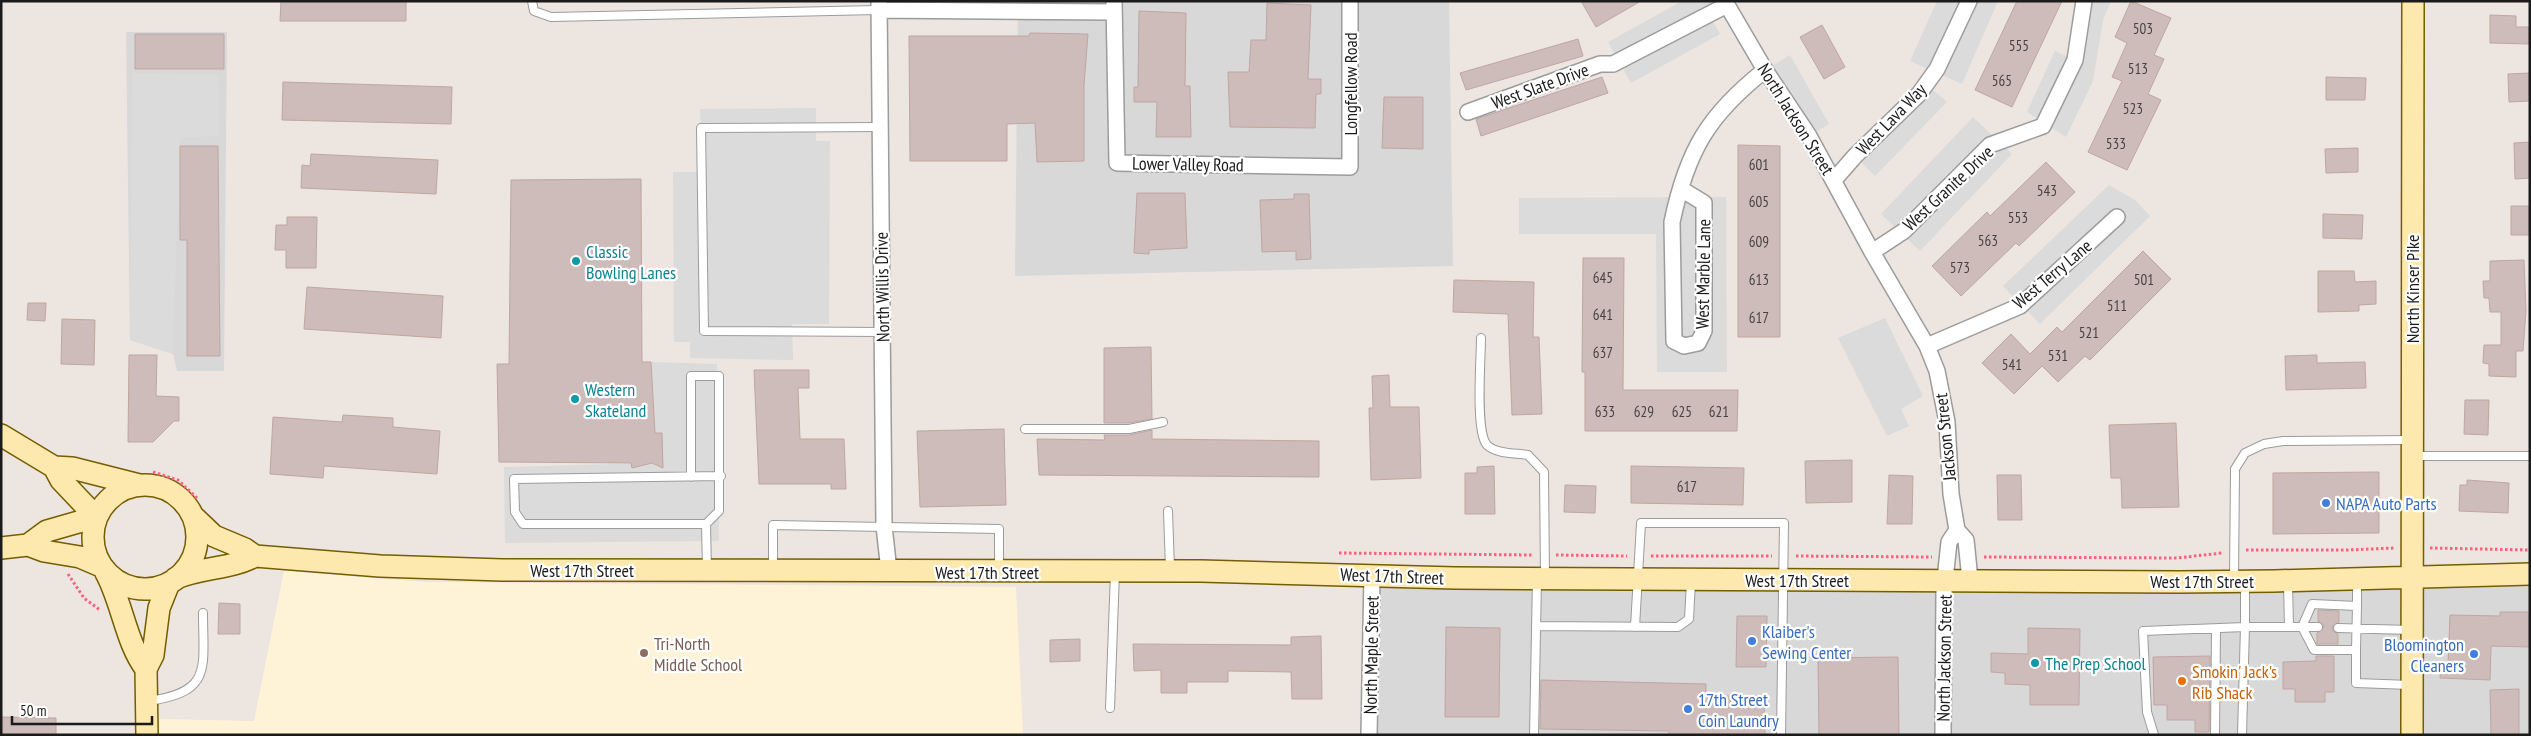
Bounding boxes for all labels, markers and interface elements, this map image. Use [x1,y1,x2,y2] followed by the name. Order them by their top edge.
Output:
[2133,19,2153,38] house number: 503
[1339,33,1362,135] street label: Longfellow Road
[2009,36,2029,55] house number: 555
[1488,58,1592,114] street label: West Slate Drive
[1753,59,1840,179] street label: North Jackson Street
[2128,59,2148,78] house number: 513
[1992,71,2012,90] house number: 565
[1851,78,1931,160] street label: West Lava Way
[2123,99,2143,118] house number: 523
[2106,134,2126,153] house number: 533
[1898,140,1998,236] street label: West Granite Drive
[1132,152,1244,176] street label: Lower Valley Road
[1749,155,1769,174] house number: 601
[2037,181,2057,200] house number: 543
[1749,192,1769,211] house number: 605
[2008,208,2028,227] house number: 553
[1691,219,1715,329] street label: West Marble Lane
[1978,231,1998,250] house number: 563
[870,232,894,342] street label: North Willis Drive
[1749,232,1769,251] house number: 609
[2008,234,2096,314] street label: West Terry Lane
[2401,235,2424,343] street label: North Kinser Pike
[586,240,676,284] place label: Classic Bowling Lanes
[570,255,582,267] marker: Classic Bowling Lanes
[1950,258,1970,277] house number: 573
[1593,268,1613,287] house number: 645
[1749,270,1769,289] house number: 613
[2134,270,2154,289] house number: 501
[2107,296,2127,315] house number: 511
[1593,305,1613,324] house number: 641
[1749,308,1769,327] house number: 617
[2079,323,2099,342] house number: 521
[1593,343,1613,362] house number: 637
[2048,346,2068,365] house number: 531
[2002,355,2022,374] house number: 541
[585,378,646,422] place label: Western Skateland
[1929,392,1961,483] street label: Jackson Street
[569,393,581,405] marker: Western Skateland
[1595,402,1615,421] house number: 633
[1634,402,1654,421] house number: 629
[1672,402,1692,421] house number: 625
[1709,402,1729,421] house number: 621
[1677,477,1697,496] house number: 617
[2336,492,2437,515] place label: NAPA Auto Parts
[2320,497,2332,509] marker: NAPA Auto Parts
[530,559,634,582] street label: West 17th Street
[935,561,1039,584] street label: West 17th Street
[1340,563,1444,589] street label: West 17th Street
[1745,569,1849,592] street label: West 17th Street
[2150,570,2254,593] street label: West 17th Street
[1931,594,1957,722] street label: North Jackson Street
[1358,595,1384,715] street label: North Maple Street
[1762,620,1851,664] place label: Klaiber's Sewing Center
[654,632,743,676] place label: Tri-North Middle School
[2384,633,2464,677] place label: Bloomington Cleaners
[1746,635,1758,647] marker: Klaiber's Sewing Center
[638,647,650,659] marker: Tri-North Middle School
[2468,648,2480,660] marker: Bloomington Cleaners
[2045,652,2146,675] place label: The Prep School
[2029,657,2041,669] marker: The Prep School
[2192,660,2277,704] place label: Smokin' Jack's Rib Shack
[2176,675,2188,687] marker: Smokin' Jack's Rib Shack
[1698,688,1779,732] place label: 17th Street Coin Laundry
[12,694,152,726] scale bar
[20,701,46,720] text: 50 m
[1682,703,1694,715] marker: 17th Street Coin Laundry

